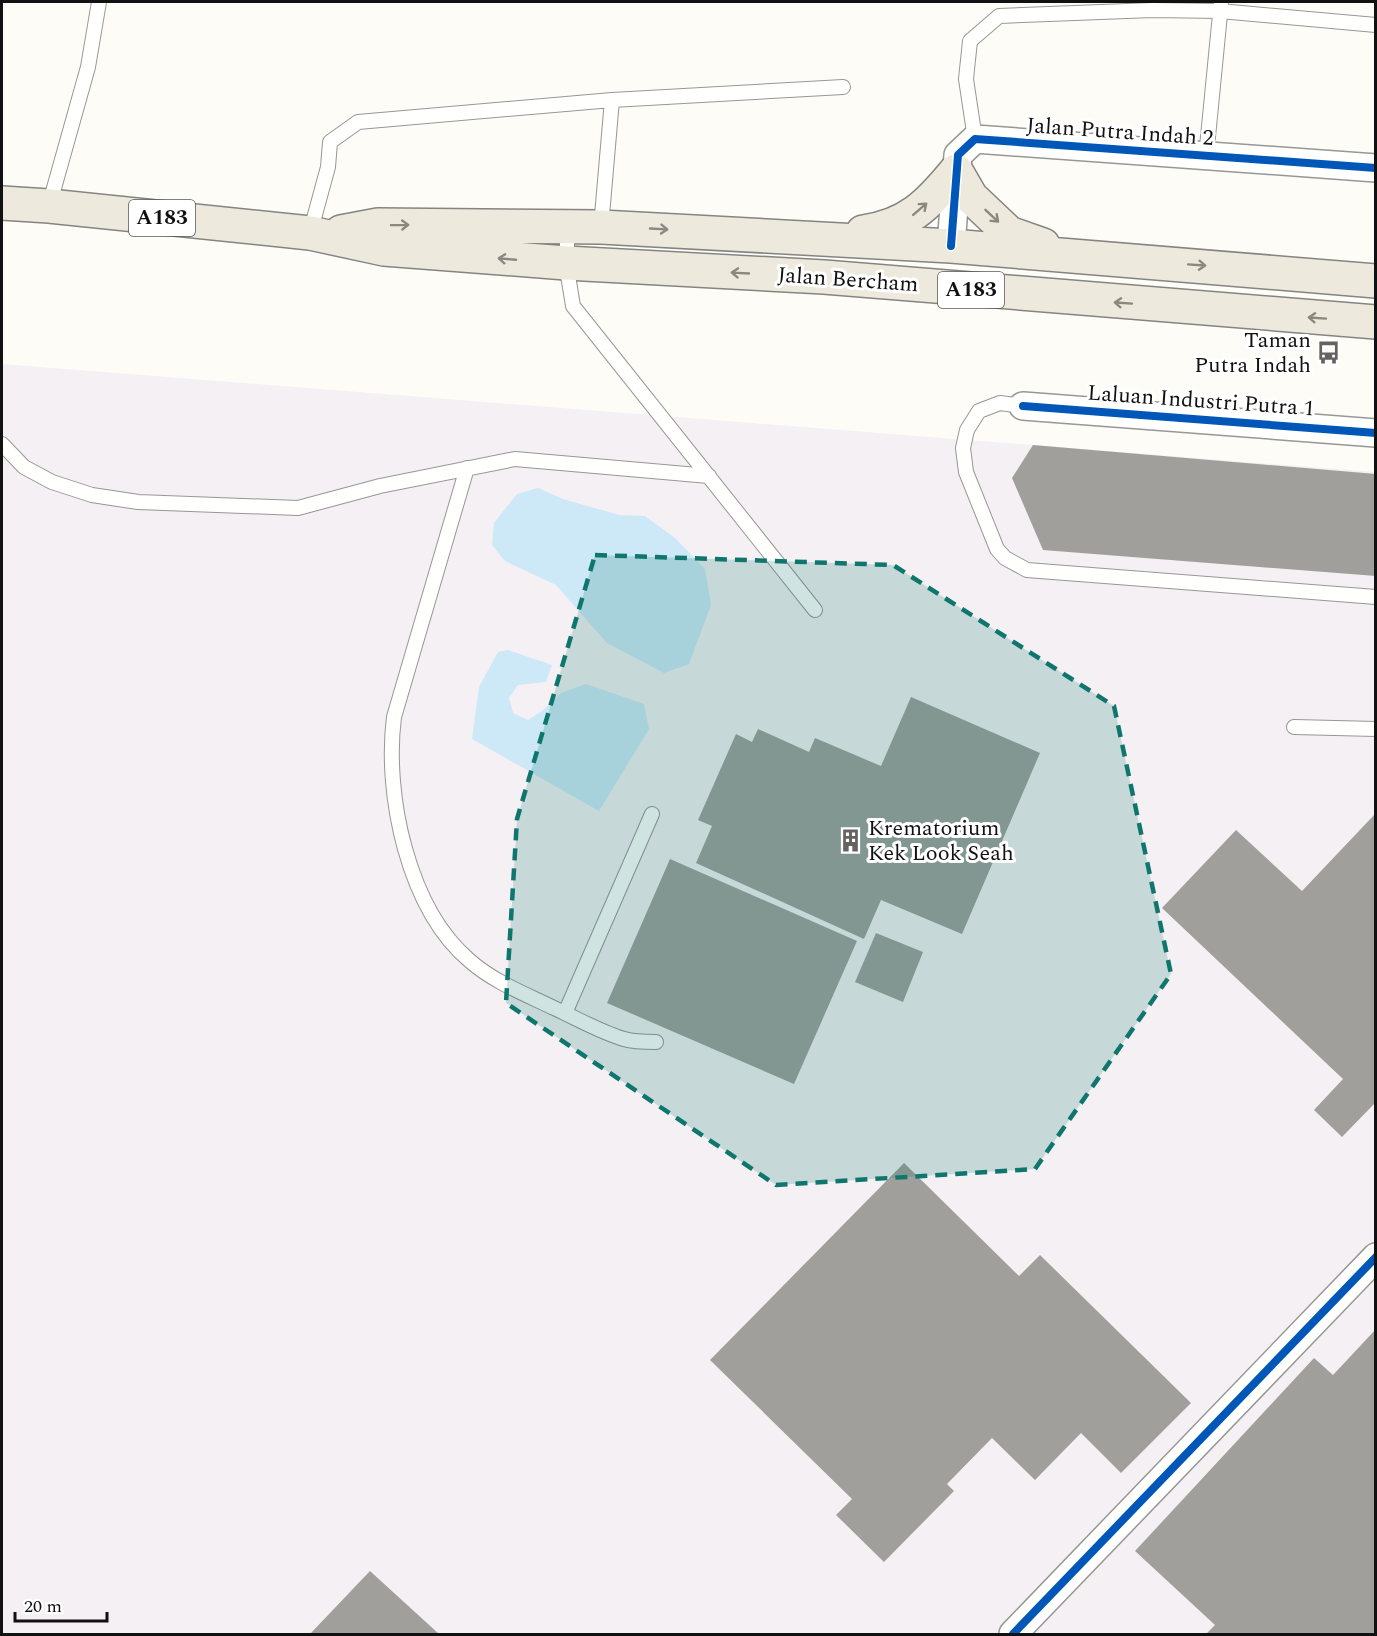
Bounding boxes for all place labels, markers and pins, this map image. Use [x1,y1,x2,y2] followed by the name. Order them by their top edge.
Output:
[1194,324,1311,382] place label: Taman Putra Indah
[1316,340,1342,366] bus stop icon: Taman Putra Indah
[868,812,1014,870] place label: Krematorium Kek Look Seah
[837,828,863,854] building icon: Krematorium Kek Look Seah

